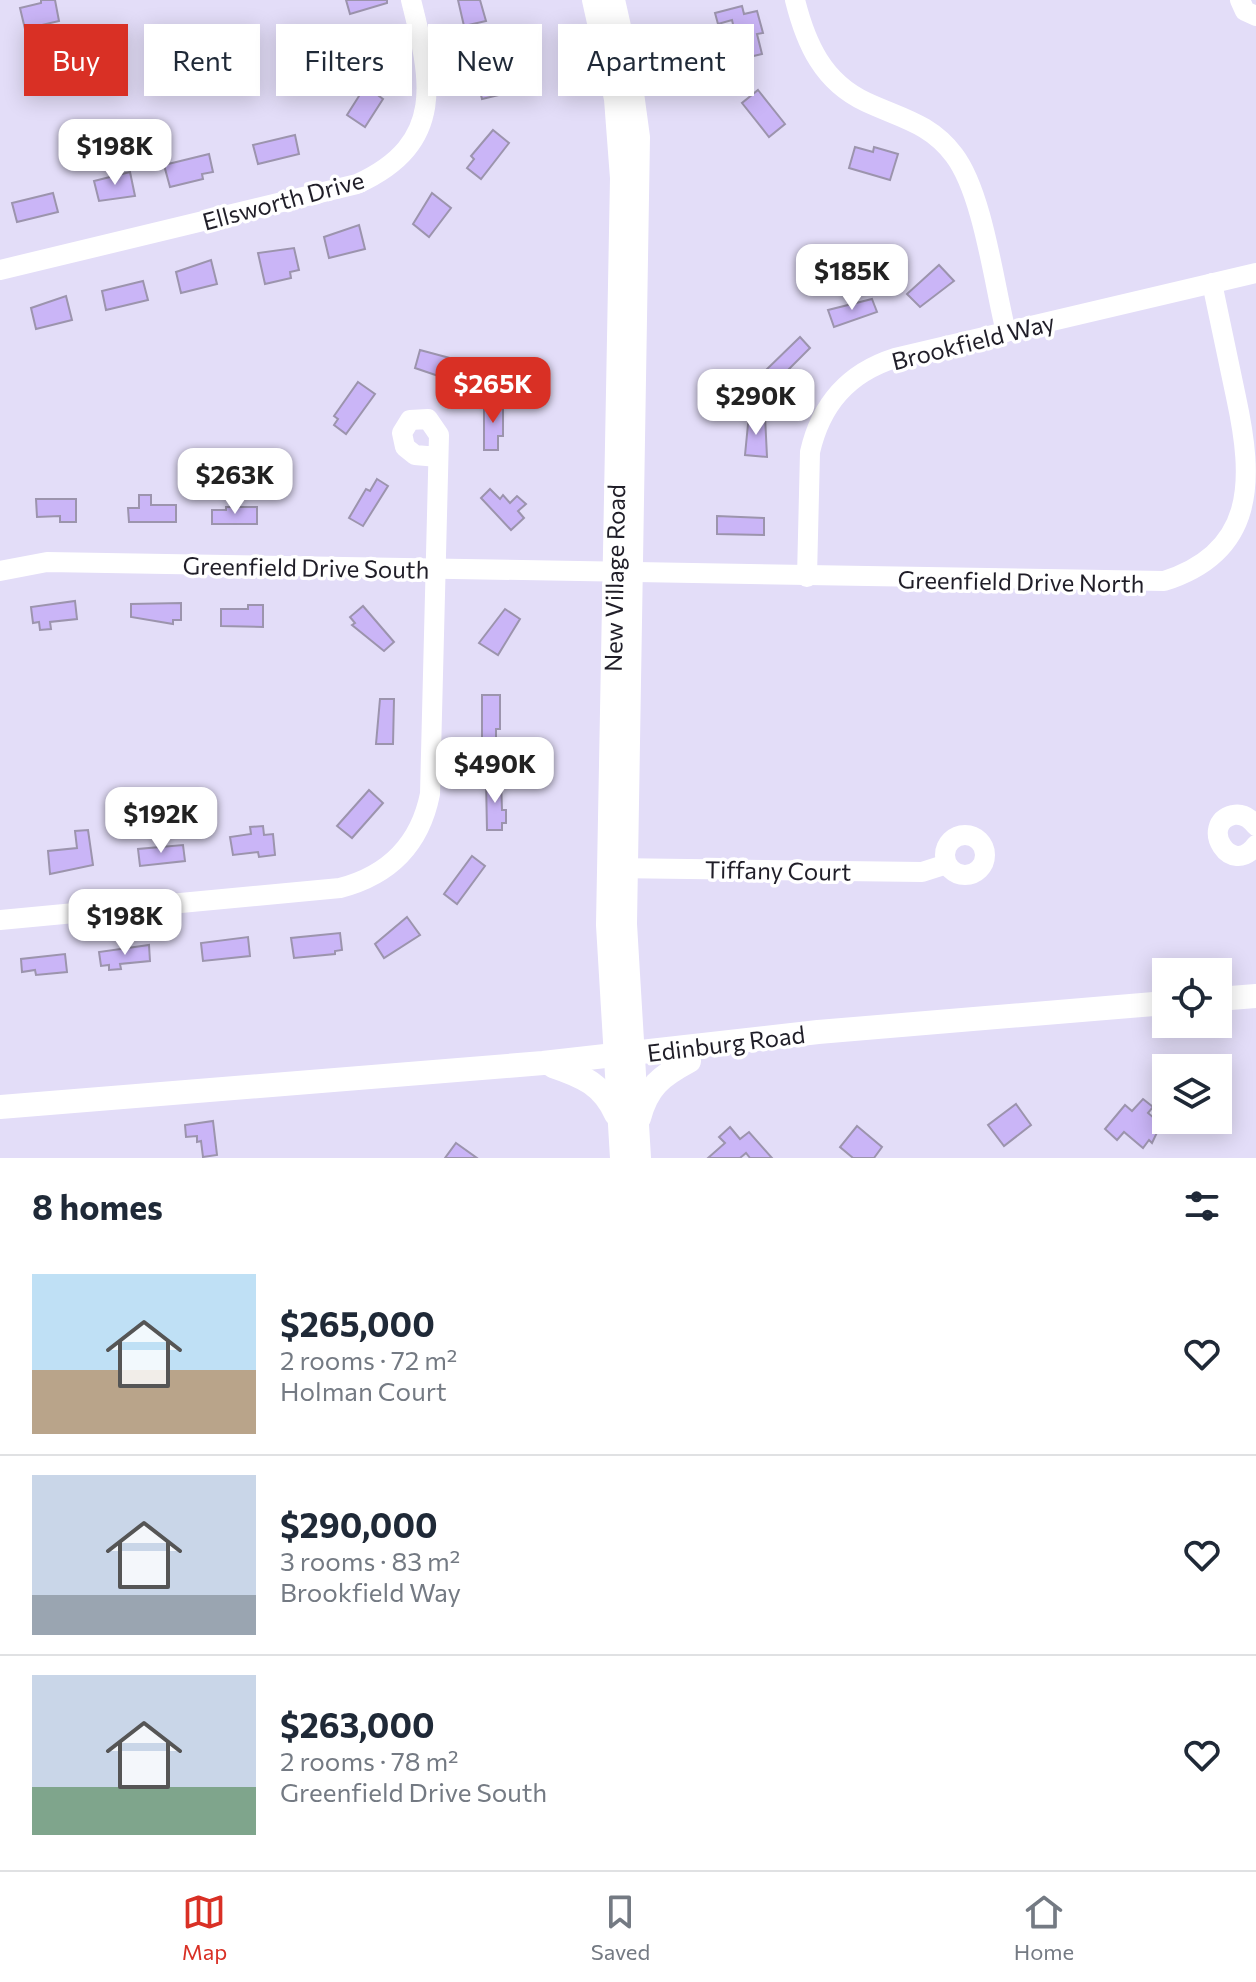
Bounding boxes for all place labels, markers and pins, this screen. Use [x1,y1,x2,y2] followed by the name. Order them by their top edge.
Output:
[59,119,171,187] pin: $198K
[796,244,908,312] pin: $185K
[437,357,549,425] pin: $265K
[700,369,812,437] pin: $290K
[179,448,291,516] pin: $263K
[439,737,551,805] pin: $490K
[105,787,217,855] pin: $192K
[69,889,181,957] pin: $198K

